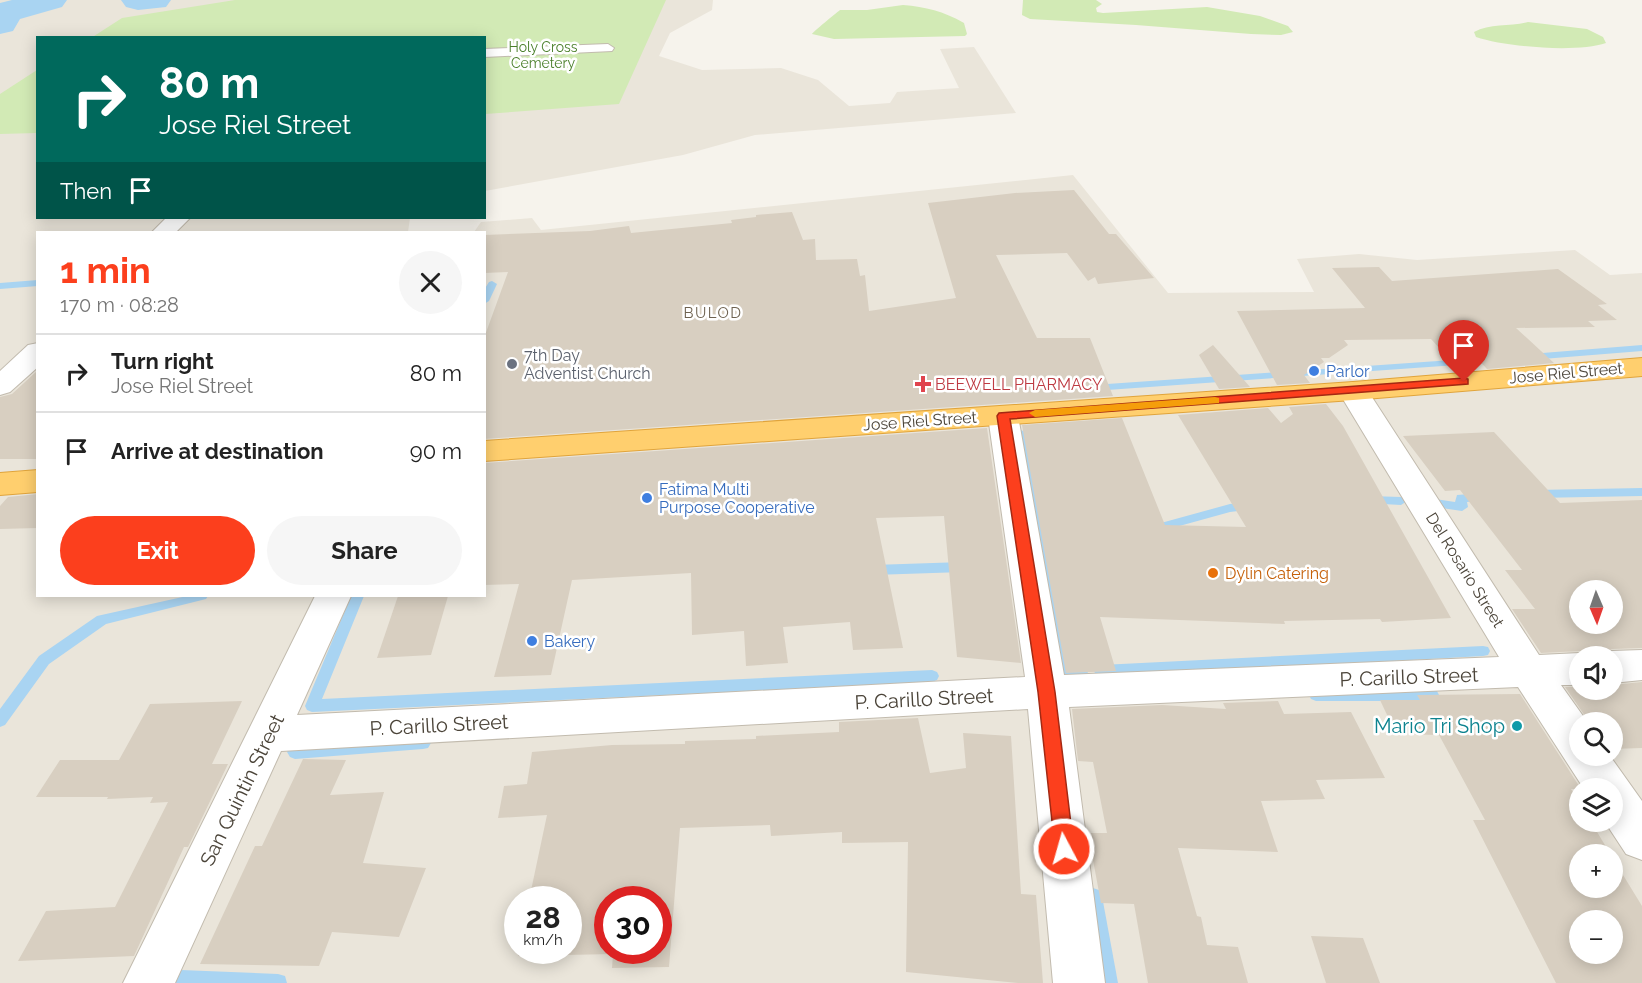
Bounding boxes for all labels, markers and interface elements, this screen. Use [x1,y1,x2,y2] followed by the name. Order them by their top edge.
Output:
[508,39,578,71] park label: Holy Cross Cemetery
[159,59,259,108] text: 80 m
[60,60,138,138] icon: right
[159,109,351,140] text: Jose Riel Street
[124,174,157,207] icon: arrive
[60,178,112,204] text: Then
[60,249,151,291] text: 1 min
[399,251,462,314] button: close
[60,293,179,317] text: 170 m · 08:28
[683,304,743,322] district label: BULOD
[1438,320,1489,382] pin
[1447,329,1480,362] icon: arrive
[524,346,651,383] place label: 7th Day Adventist Church
[111,348,214,374] text: Turn right
[60,357,93,390] icon: right
[505,357,519,371] marker: 7th Day Adventist Church
[1508,359,1624,387] street label: Jose Riel Street
[410,360,462,386] text: 80 m
[1326,362,1370,381] place label: Parlor
[1307,364,1321,378] marker: Parlor
[111,374,253,398] text: Jose Riel Street
[935,375,1103,394] place label: BEEWELL PHARMACY
[916,377,930,391] marker: BEEWELL PHARMACY
[863,408,978,434] street label: Jose Riel Street
[60,435,93,468] icon: arrive
[111,438,324,464] text: Arrive at destination
[410,438,462,464] text: 90 m
[659,480,815,517] place label: Fatima Multi Purpose Cooperative
[640,491,654,505] marker: Fatima Multi Purpose Cooperative
[1422,509,1508,632] street label: Del Rosario Street
[60,516,255,585] button: Exit
[267,516,462,585] button: Share
[1225,564,1329,583] place label: Dylin Catering
[1206,566,1220,580] marker: Dylin Catering
[1569,580,1623,634] north arrow
[1569,580,1623,964] map controls
[544,632,595,651] place label: Bakery
[525,634,539,648] marker: Bakery
[1569,646,1623,700] button: sound
[1339,663,1479,691] street label: P. Carillo Street
[854,683,994,715] street label: P. Carillo Street
[369,709,509,741] street label: P. Carillo Street
[195,710,289,870] street label: San Quintin Street
[1569,712,1623,766] button: search
[1374,714,1505,738] place label: Mario Tri Shop
[1510,719,1524,733] marker: Mario Tri Shop
[1569,778,1623,832] button: layers
[1032,817,1096,881] position arrow
[1569,844,1623,898] button: +
[594,886,672,964] speed limit sign: 30
[525,900,561,935] text: 28
[1569,910,1623,964] button: −
[523,931,563,949] text: km/h

